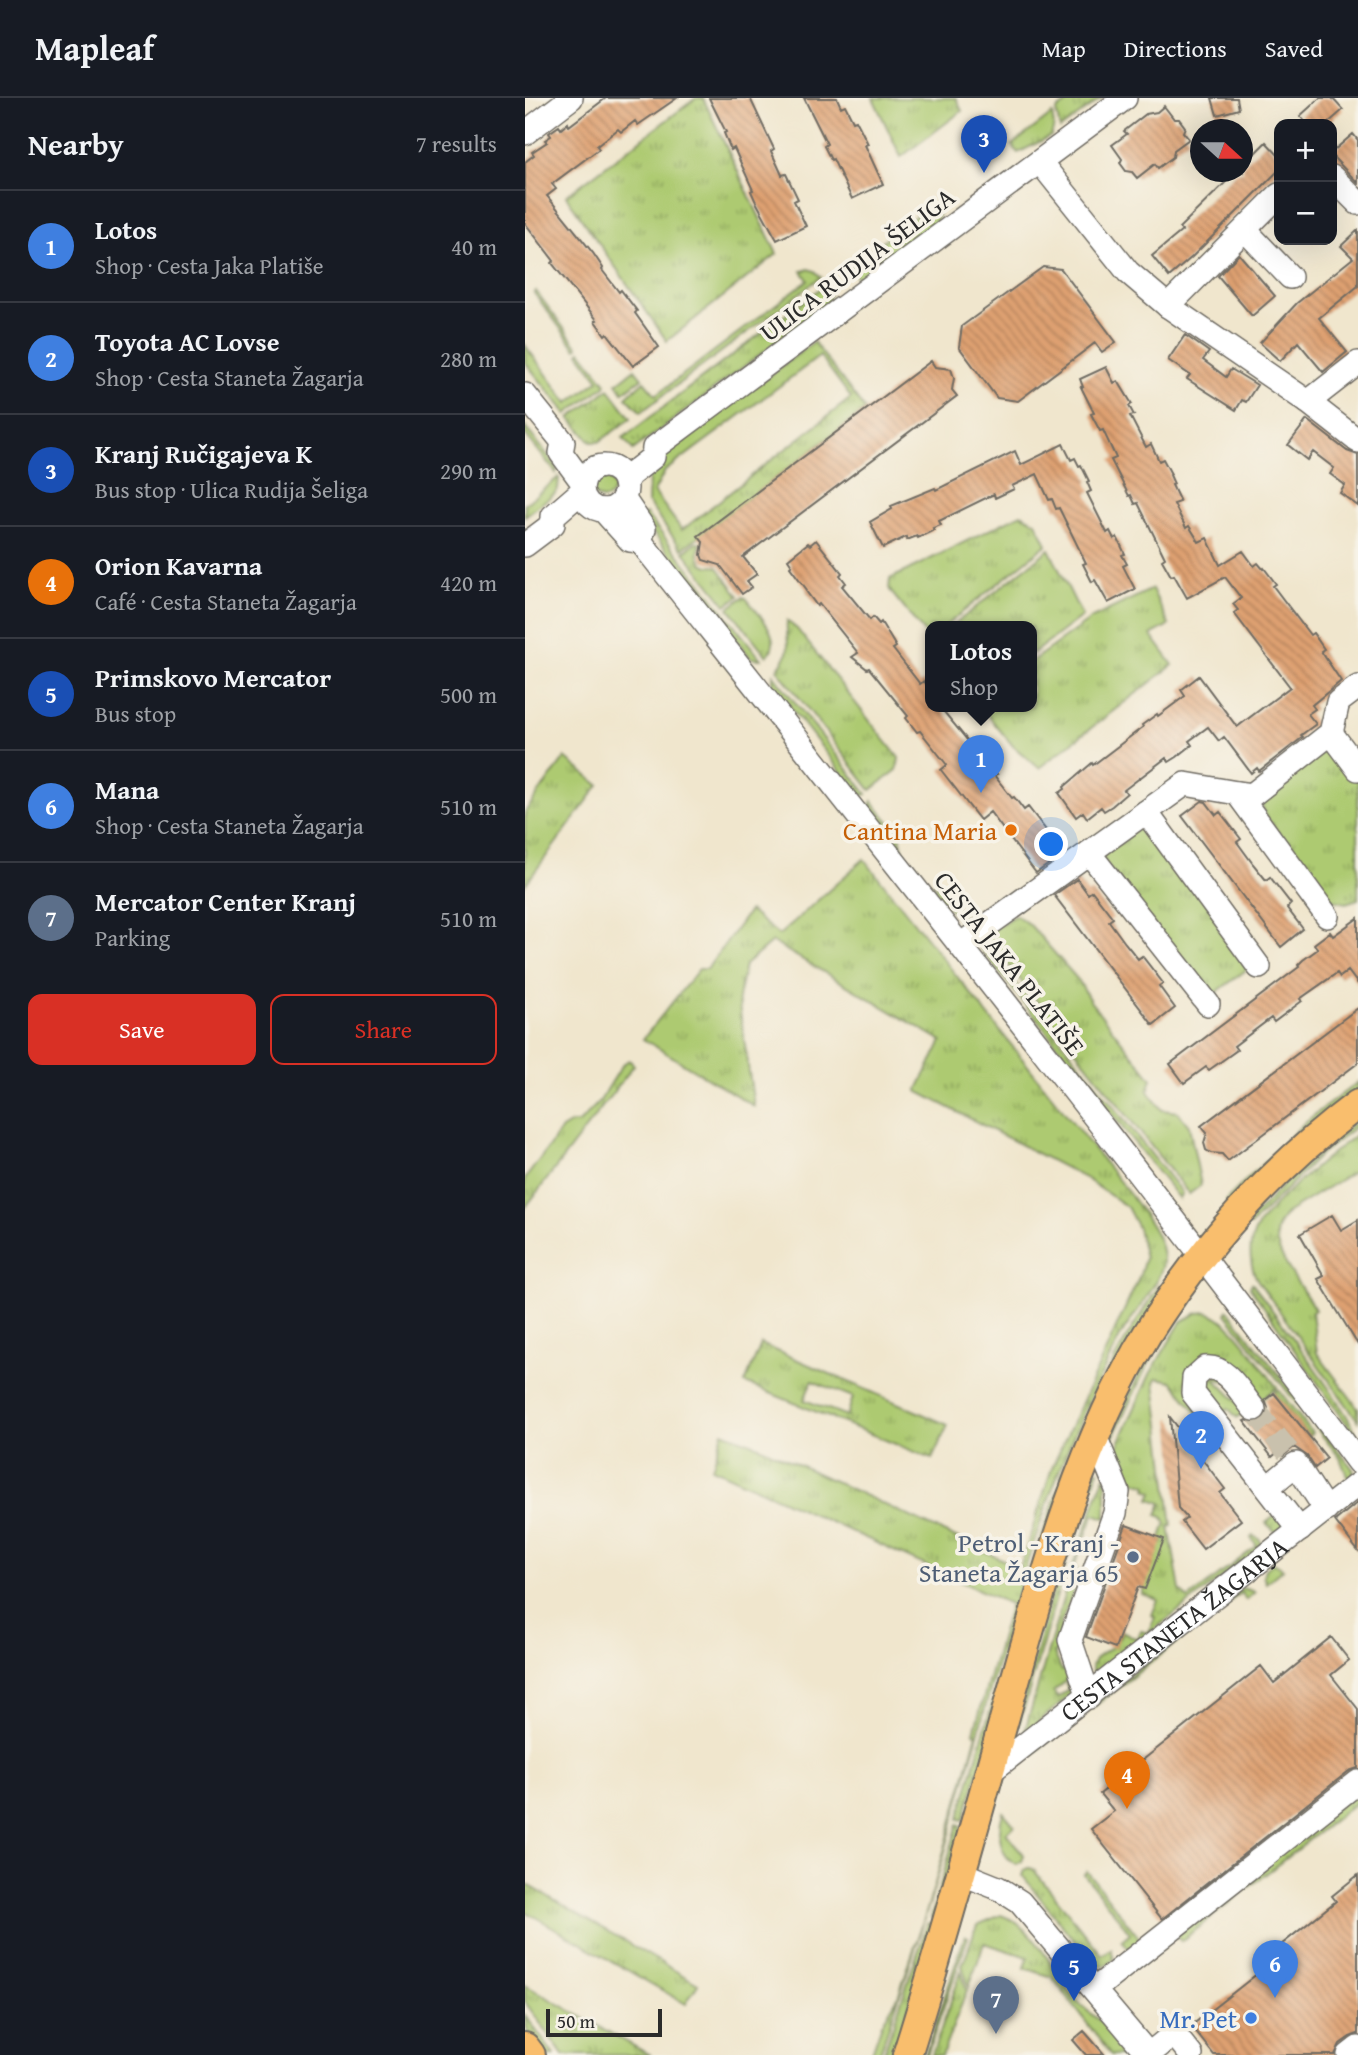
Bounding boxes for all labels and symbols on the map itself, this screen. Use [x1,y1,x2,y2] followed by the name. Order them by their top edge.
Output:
[961,115,1007,173] pin: 3
[1190,119,1253,182] north arrow
[751,177,963,351] street label: ULICA RUDIJA ŠELIGA
[958,735,1004,793] pin: 1
[843,811,998,850] place label: Cantina Maria
[1003,822,1019,838] marker: Cantina Maria
[1034,827,1068,861] your location
[925,862,1095,1064] street label: CESTA JAKA PLATIŠE
[1178,1411,1224,1469] pin: 2
[919,1523,1119,1592] place label: Petrol - Kranj - Staneta Žagarja 65
[1051,1527,1296,1730] street label: CESTA STANETA ŽAGARJA
[1125,1549,1141,1565] marker: Petrol - Kranj - Staneta Žagarja 65
[1104,1751,1150,1809] pin: 4
[1252,1940,1298,1998] pin: 6
[1051,1943,1097,2001] pin: 5
[973,1976,1019,2034] pin: 7
[1159,1999,1237,2038] place label: Mr. Pet
[546,2006,661,2038] scale bar
[1243,2010,1259,2026] marker: Mr. Pet

